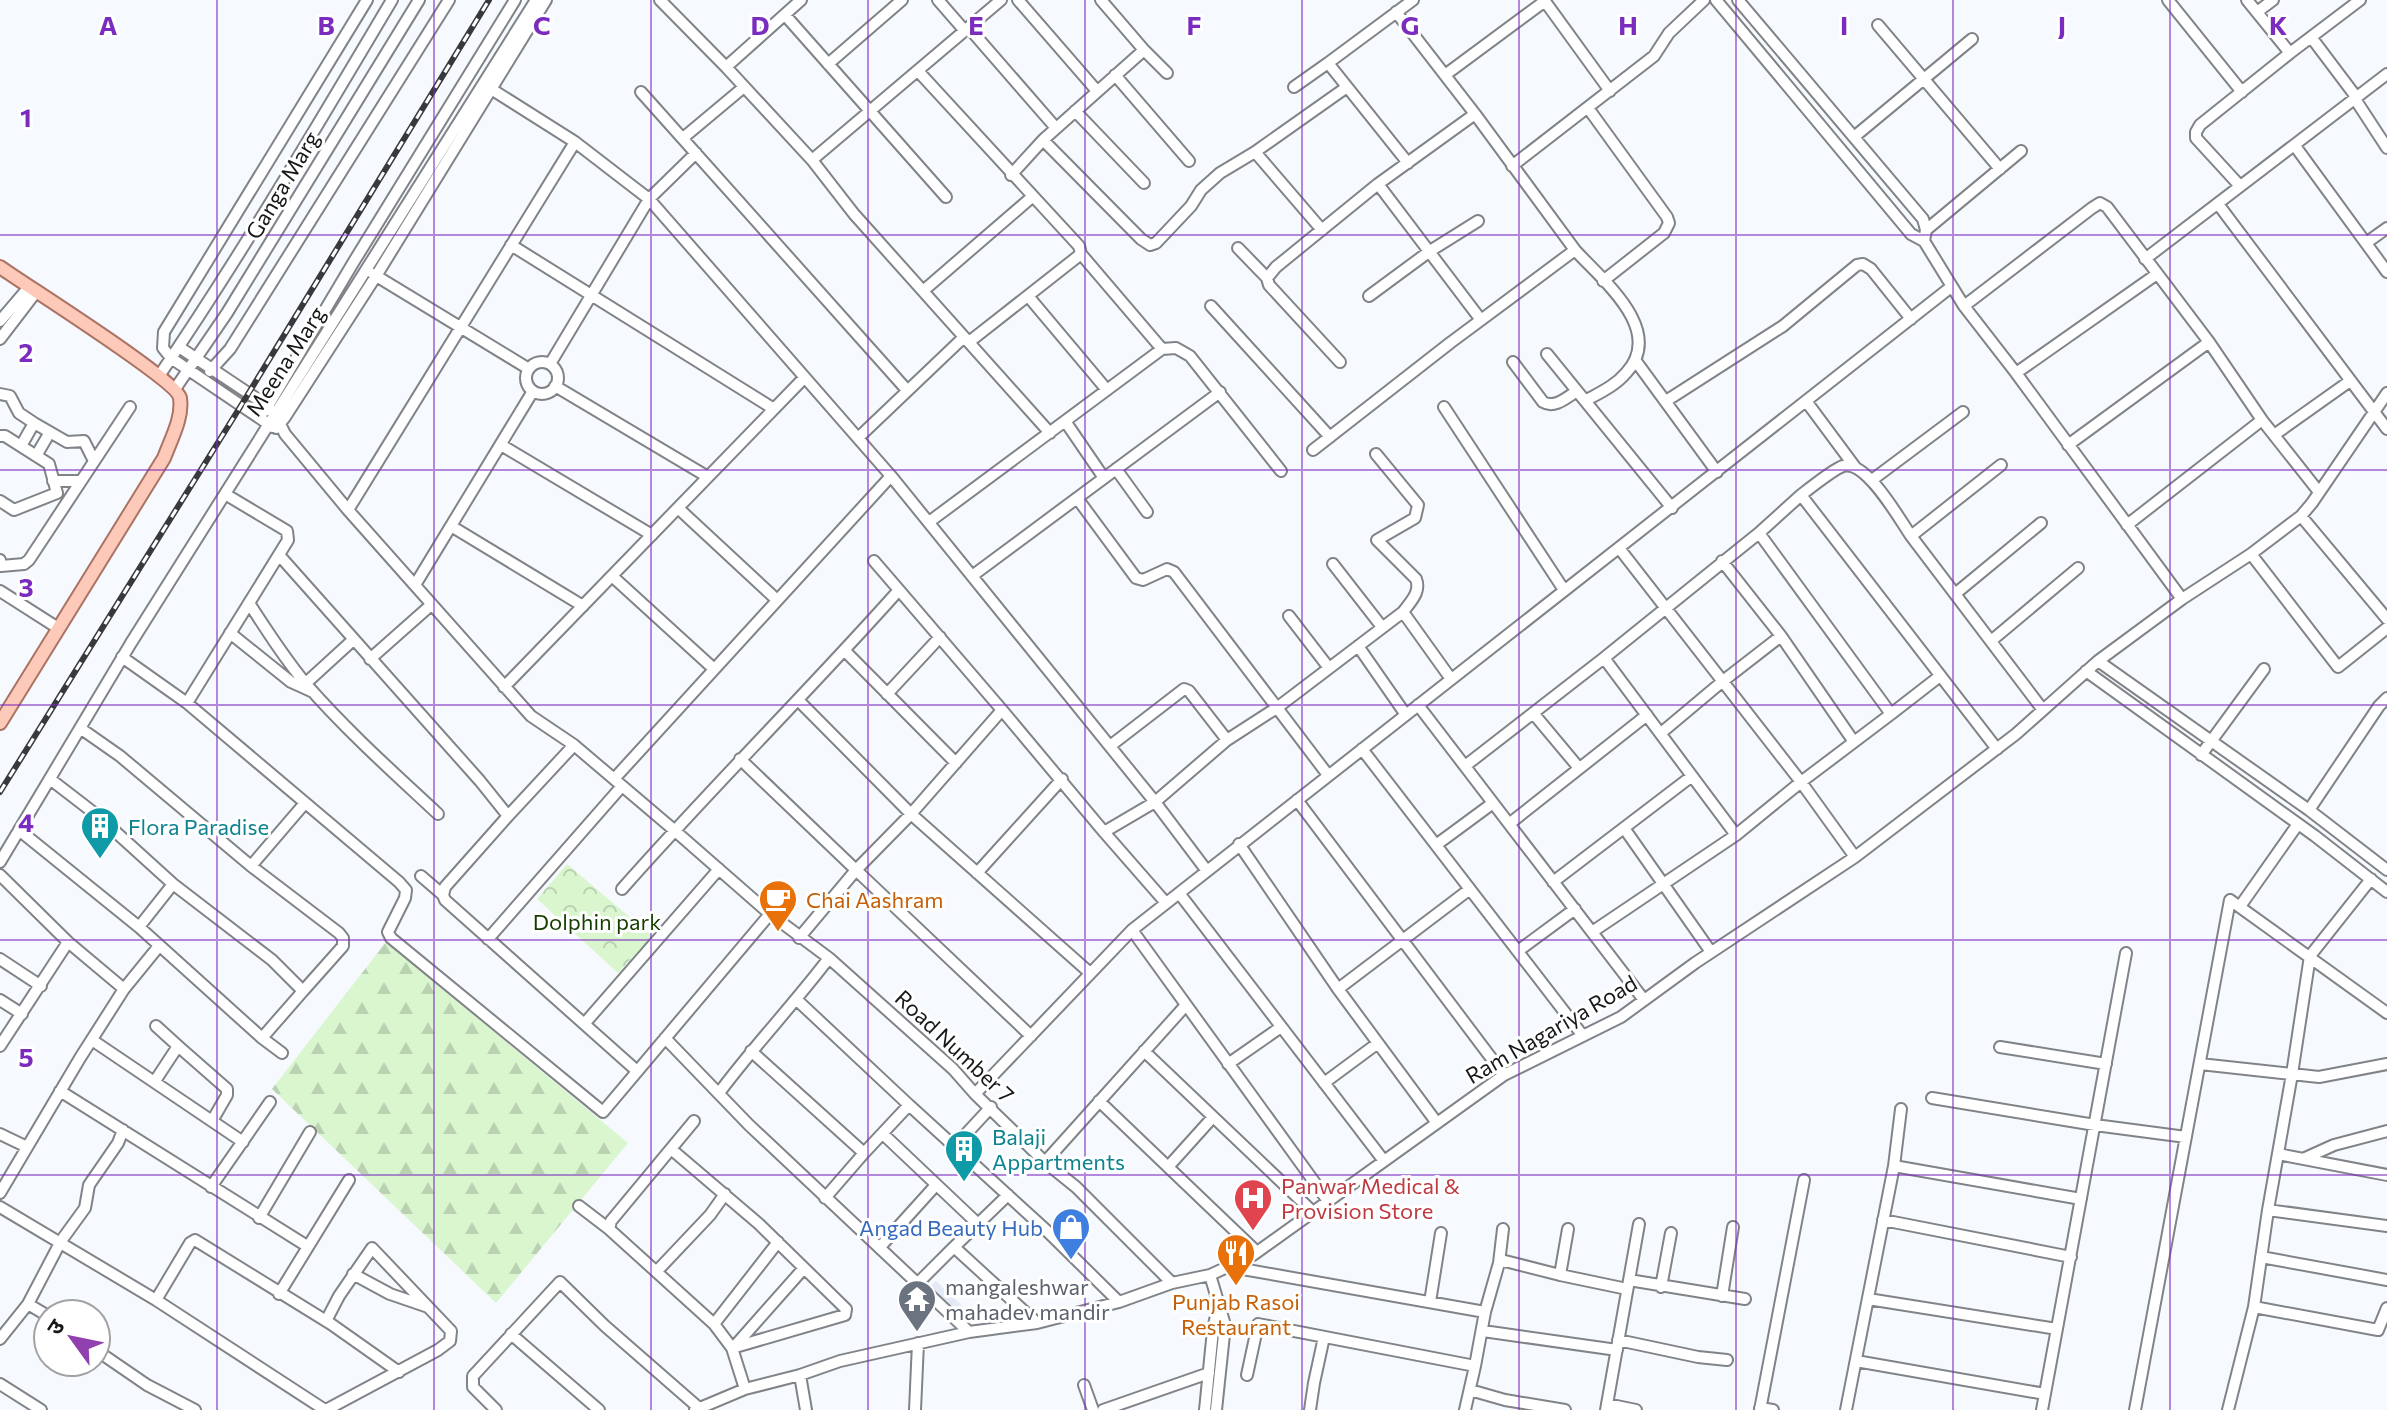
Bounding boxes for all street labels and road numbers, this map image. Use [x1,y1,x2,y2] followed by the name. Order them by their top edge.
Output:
[239,126,325,244] street label: Ganga Marg
[239,301,331,421] street label: Meena Marg
[1460,969,1642,1089] street label: Ram Nagariya Road
[890,984,1020,1108] street label: Road Number 7

